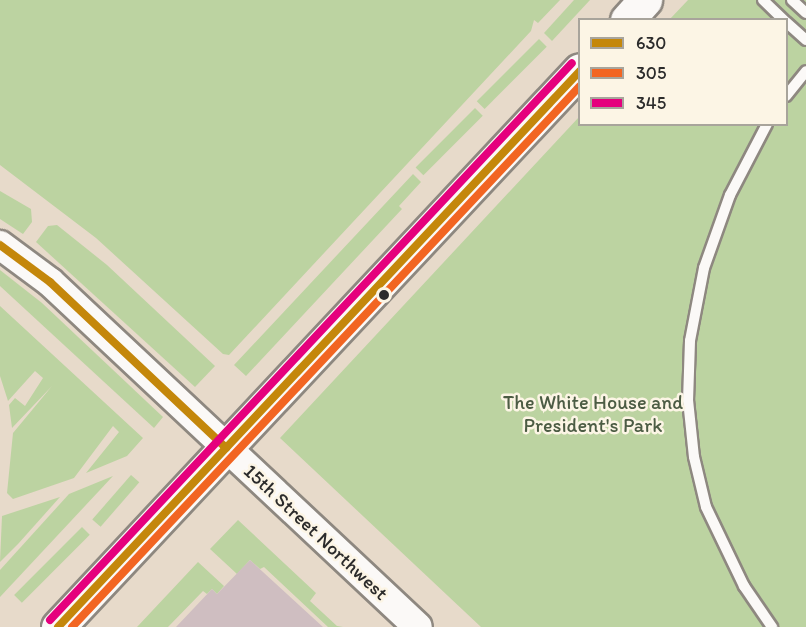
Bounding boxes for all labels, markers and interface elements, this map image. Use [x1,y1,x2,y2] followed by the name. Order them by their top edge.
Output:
[578,18,788,126] legend
[636,32,666,54] text: 630
[636,62,666,84] text: 305
[636,92,666,114] text: 345
[378,289,390,301] unlabelled marker
[503,391,683,438] park label: The White House and President's Park
[239,459,393,605] street label: 15th Street Northwest

